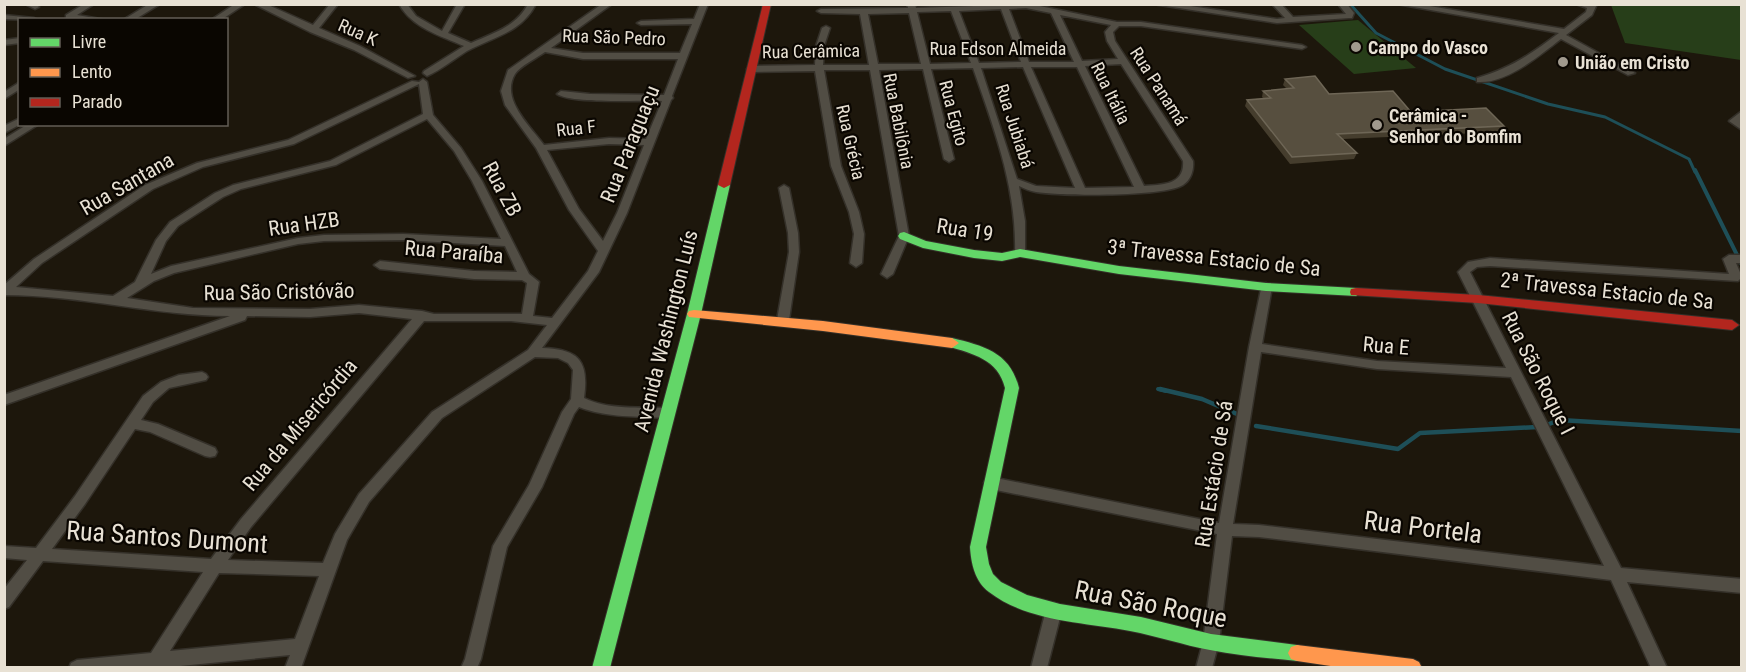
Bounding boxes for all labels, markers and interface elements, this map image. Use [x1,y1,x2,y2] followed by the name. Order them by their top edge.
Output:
[335,14,381,50] street label: Rua K
[18,18,228,126] legend
[562,25,666,49] street label: Rua São Pedro
[72,31,106,52] text: Livre
[1368,37,1488,58] place label: Campo do Vasco
[930,38,1067,59] street label: Rua Edson Almeida
[762,40,860,62] street label: Rua Cerâmica
[1349,40,1363,54] marker: Campo do Vasco
[1126,43,1192,129] street label: Rua Panamá
[1575,52,1690,73] place label: União em Cristo
[1556,55,1570,69] marker: União em Cristo
[1087,59,1135,127] street label: Rua Itália
[72,61,112,82] text: Lento
[879,71,919,171] street label: Rua Babilônia
[935,78,973,148] street label: Rua Egito
[991,81,1039,171] street label: Rua Jubiabá
[596,82,664,206] street label: Rua Paraguaçu
[72,91,122,112] text: Parado
[832,102,870,182] street label: Rua Grécia
[1389,105,1522,147] place label: Cerâmica - Senhor do Bomfim
[555,115,597,141] street label: Rua F
[1370,118,1384,132] marker: Cerâmica - Senhor do Bomfim
[76,148,178,220] street label: Rua Santana
[478,157,526,221] street label: Rua ZB
[267,207,341,241] street label: Rua HZB
[935,214,995,246] street label: Rua 19
[629,228,703,434] street label: Avenida Washington Luís
[1106,235,1322,281] street label: 3ª Travessa Estacio de Sa
[404,236,504,268] street label: Rua Paraíba
[1499,268,1715,314] street label: 2ª Travessa Estacio de Sa
[203,279,355,305] street label: Rua São Cristóvão
[1497,308,1579,438] street label: Rua São Roque I
[1362,332,1410,360] street label: Rua E
[238,354,362,496] street label: Rua da Misericórdia
[1191,399,1237,549] street label: Rua Estácio de Sá
[1362,505,1484,549] street label: Rua Portela
[65,515,269,559] street label: Rua Santos Dumont
[1072,575,1230,633] street label: Rua São Roque

